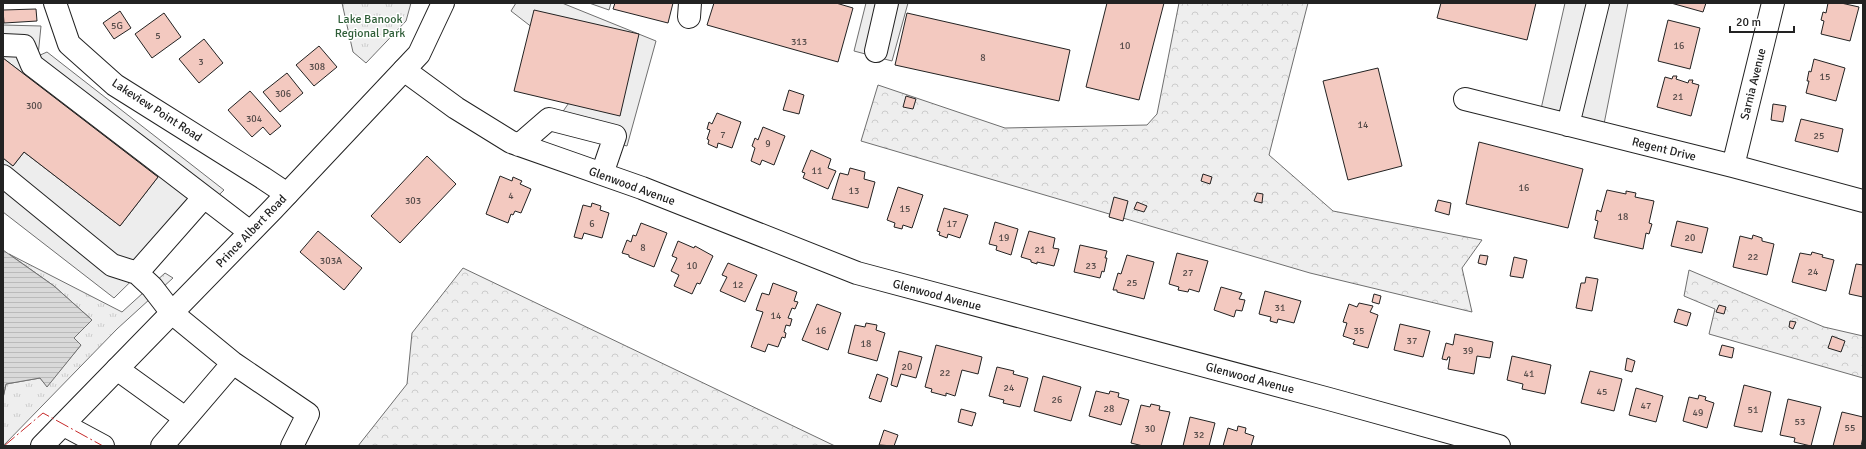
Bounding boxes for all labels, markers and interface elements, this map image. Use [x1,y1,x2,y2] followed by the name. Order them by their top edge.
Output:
[1730,8,1794,34] scale bar
[335,12,405,41] park label: Lake Banook Regional Park
[1736,15,1761,30] text: 20 m
[111,20,123,32] house number: 5G
[155,30,161,42] house number: 5
[791,36,807,48] house number: 313
[1120,40,1130,52] house number: 10
[1674,40,1684,52] house number: 16
[1737,47,1770,121] street label: Sarnia Avenue
[980,52,986,64] house number: 8
[198,56,204,68] house number: 3
[309,61,325,73] house number: 308
[1820,71,1830,83] house number: 15
[109,76,205,145] street label: Lakeview Point Road
[275,88,291,100] house number: 306
[1673,91,1683,103] house number: 21
[26,100,42,112] house number: 300
[246,113,263,125] house number: 304
[1358,119,1369,131] house number: 14
[720,129,726,141] house number: 7
[1814,130,1824,142] house number: 25
[1630,134,1698,165] street label: Regent Drive
[765,138,771,150] house number: 9
[587,164,677,209] street label: Glenwood Avenue
[812,165,822,177] house number: 11
[1519,182,1529,194] house number: 16
[849,185,859,197] house number: 13
[508,190,514,202] house number: 4
[213,192,290,271] street label: Prince Albert Road
[405,195,421,207] house number: 303
[900,203,910,215] house number: 15
[1618,211,1628,223] house number: 18
[589,218,595,230] house number: 6
[947,218,957,230] house number: 17
[999,232,1009,244] house number: 19
[1685,232,1695,244] house number: 20
[640,242,646,254] house number: 8
[1035,244,1045,256] house number: 21
[1748,251,1758,263] house number: 22
[320,255,342,267] house number: 303A
[687,260,697,272] house number: 10
[1086,260,1096,272] house number: 23
[1808,266,1819,278] house number: 24
[1183,267,1193,279] house number: 27
[891,276,983,315] street label: Glenwood Avenue
[1127,277,1137,289] house number: 25
[733,279,743,291] house number: 12
[1275,302,1285,314] house number: 31
[771,310,782,322] house number: 14
[816,325,826,337] house number: 16
[1354,325,1364,337] house number: 35
[1407,335,1417,347] house number: 37
[861,338,871,350] house number: 18
[1463,345,1473,357] house number: 39
[1204,359,1296,398] street label: Glenwood Avenue
[902,361,912,373] house number: 20
[940,367,950,379] house number: 22
[1524,368,1534,380] house number: 41
[1004,382,1015,394] house number: 24
[1597,386,1607,398] house number: 45
[1052,394,1062,406] house number: 26
[1641,400,1651,412] house number: 47
[1104,403,1114,415] house number: 28
[1748,404,1758,416] house number: 51
[1693,407,1703,419] house number: 49
[1795,416,1805,428] house number: 53
[1845,422,1855,434] house number: 55
[1145,423,1155,435] house number: 30
[1194,429,1204,441] house number: 32

